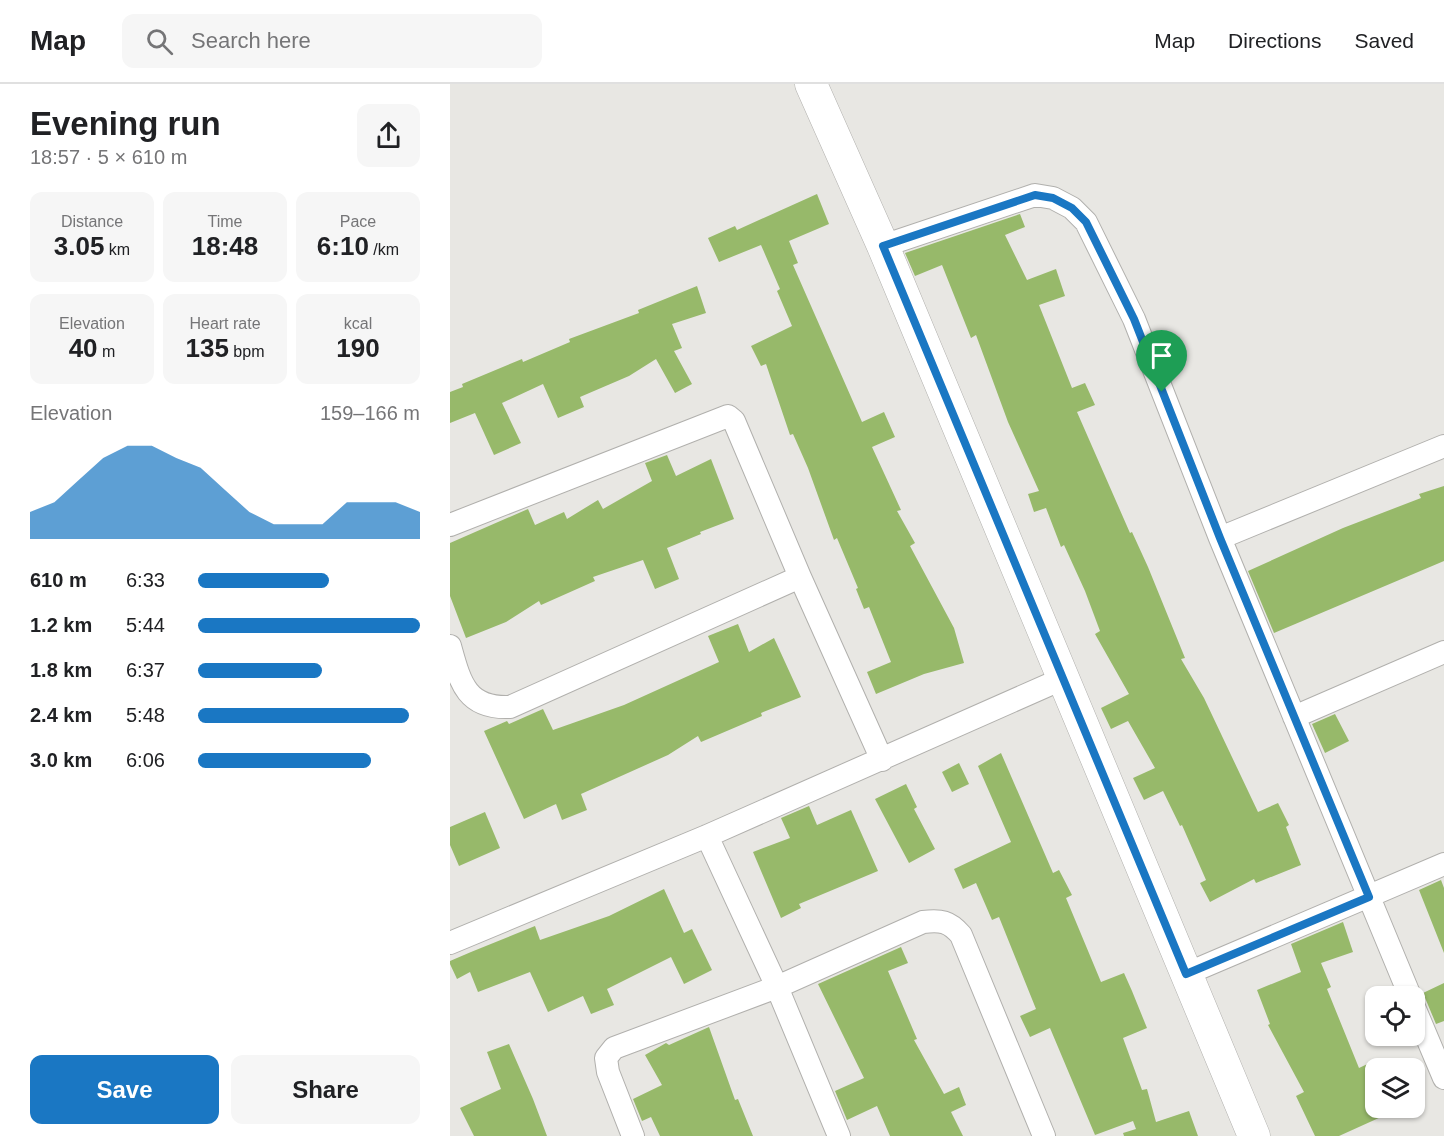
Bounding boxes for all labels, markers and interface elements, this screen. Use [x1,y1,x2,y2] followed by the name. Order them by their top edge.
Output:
[122,14,542,68] search box
[30,25,86,56] text: Map
[143,25,176,58] icon: search
[191,28,311,53] text: Search here
[1154,29,1195,52] text: Map
[1228,29,1321,52] text: Directions
[1354,29,1414,52] text: Saved
[357,104,420,167] button: share
[30,105,221,142] text: Evening run
[30,146,187,168] text: 18:57 · 5 × 610 m
[61,213,123,230] text: Distance
[208,213,242,230] text: Time
[340,213,376,230] text: Pace
[54,231,104,261] text: 3.05
[192,231,258,261] text: 18:48
[317,231,369,261] text: 6:10
[104,241,130,258] text: km
[369,241,399,258] text: /km
[59,315,125,332] text: Elevation
[189,315,261,332] text: Heart rate
[344,315,372,332] text: kcal
[1136,330,1187,392] pin
[69,333,98,363] text: 40
[186,333,229,363] text: 135
[336,333,380,363] text: 190
[1145,339,1178,372] icon: arrive
[98,343,115,360] text: m
[229,343,264,360] text: bpm
[30,402,112,424] text: Elevation
[320,402,420,424] text: 159–166 m
[30,569,87,591] text: 610 m
[126,569,165,591] text: 6:33
[30,614,92,636] text: 1.2 km
[126,614,165,636] text: 5:44
[30,659,92,681] text: 1.8 km
[126,659,165,681] text: 6:37
[30,704,92,726] text: 2.4 km
[126,704,165,726] text: 5:48
[30,749,92,771] text: 3.0 km
[126,749,165,771] text: 6:06
[1365,986,1425,1118] map controls
[1365,986,1425,1046] button: locate
[30,1055,219,1124] button: Save
[231,1055,420,1124] button: Share
[1365,1058,1425,1118] button: layers

